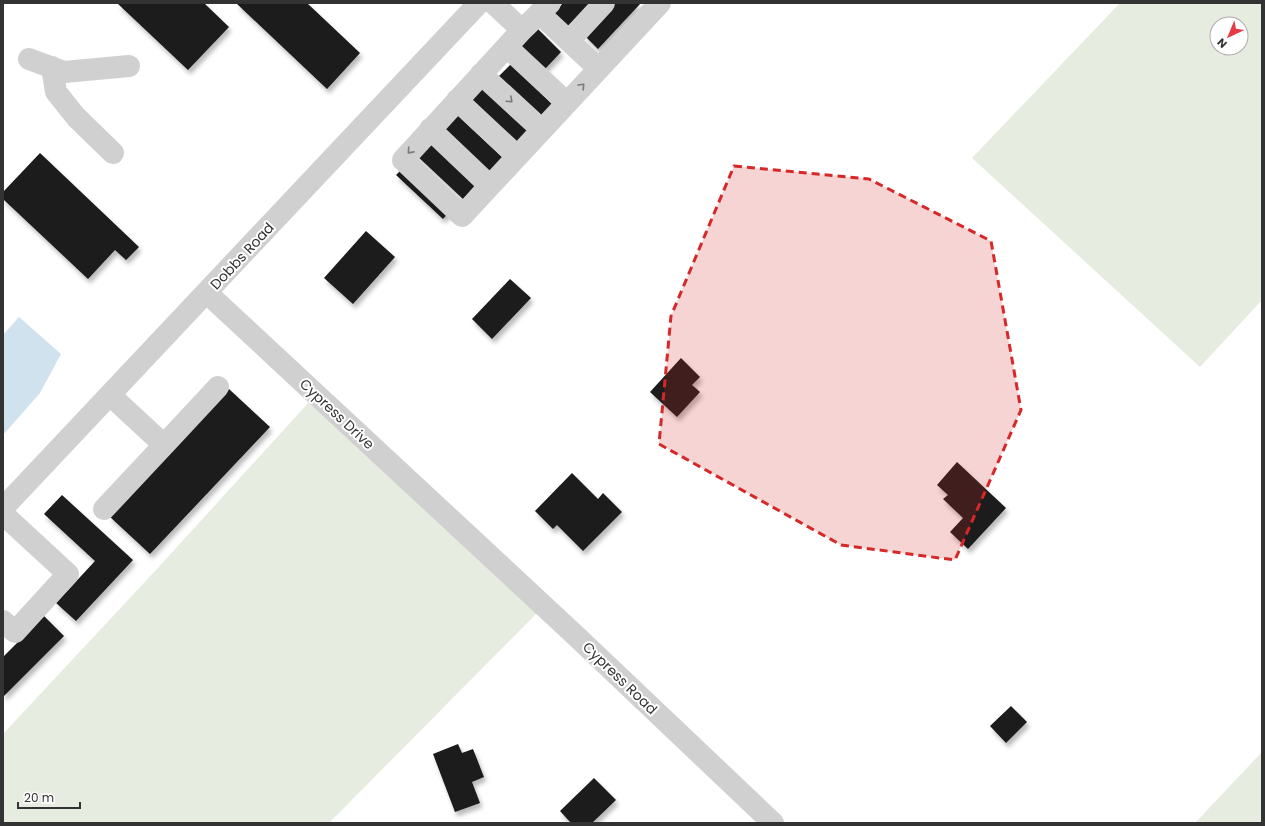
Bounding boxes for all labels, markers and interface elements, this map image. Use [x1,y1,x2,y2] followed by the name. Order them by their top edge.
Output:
[1209,16,1249,56] north arrow
[1214,35,1231,52] text: N
[578,83,585,91] one-way arrow
[505,96,513,103] one-way arrow
[408,147,415,154] one-way arrow
[206,218,278,294] street label: Dobbs Road
[295,374,379,454] street label: Cypress Drive
[578,637,662,719] street label: Cypress Road
[18,784,80,810] scale bar
[24,789,54,806] text: 20 m

